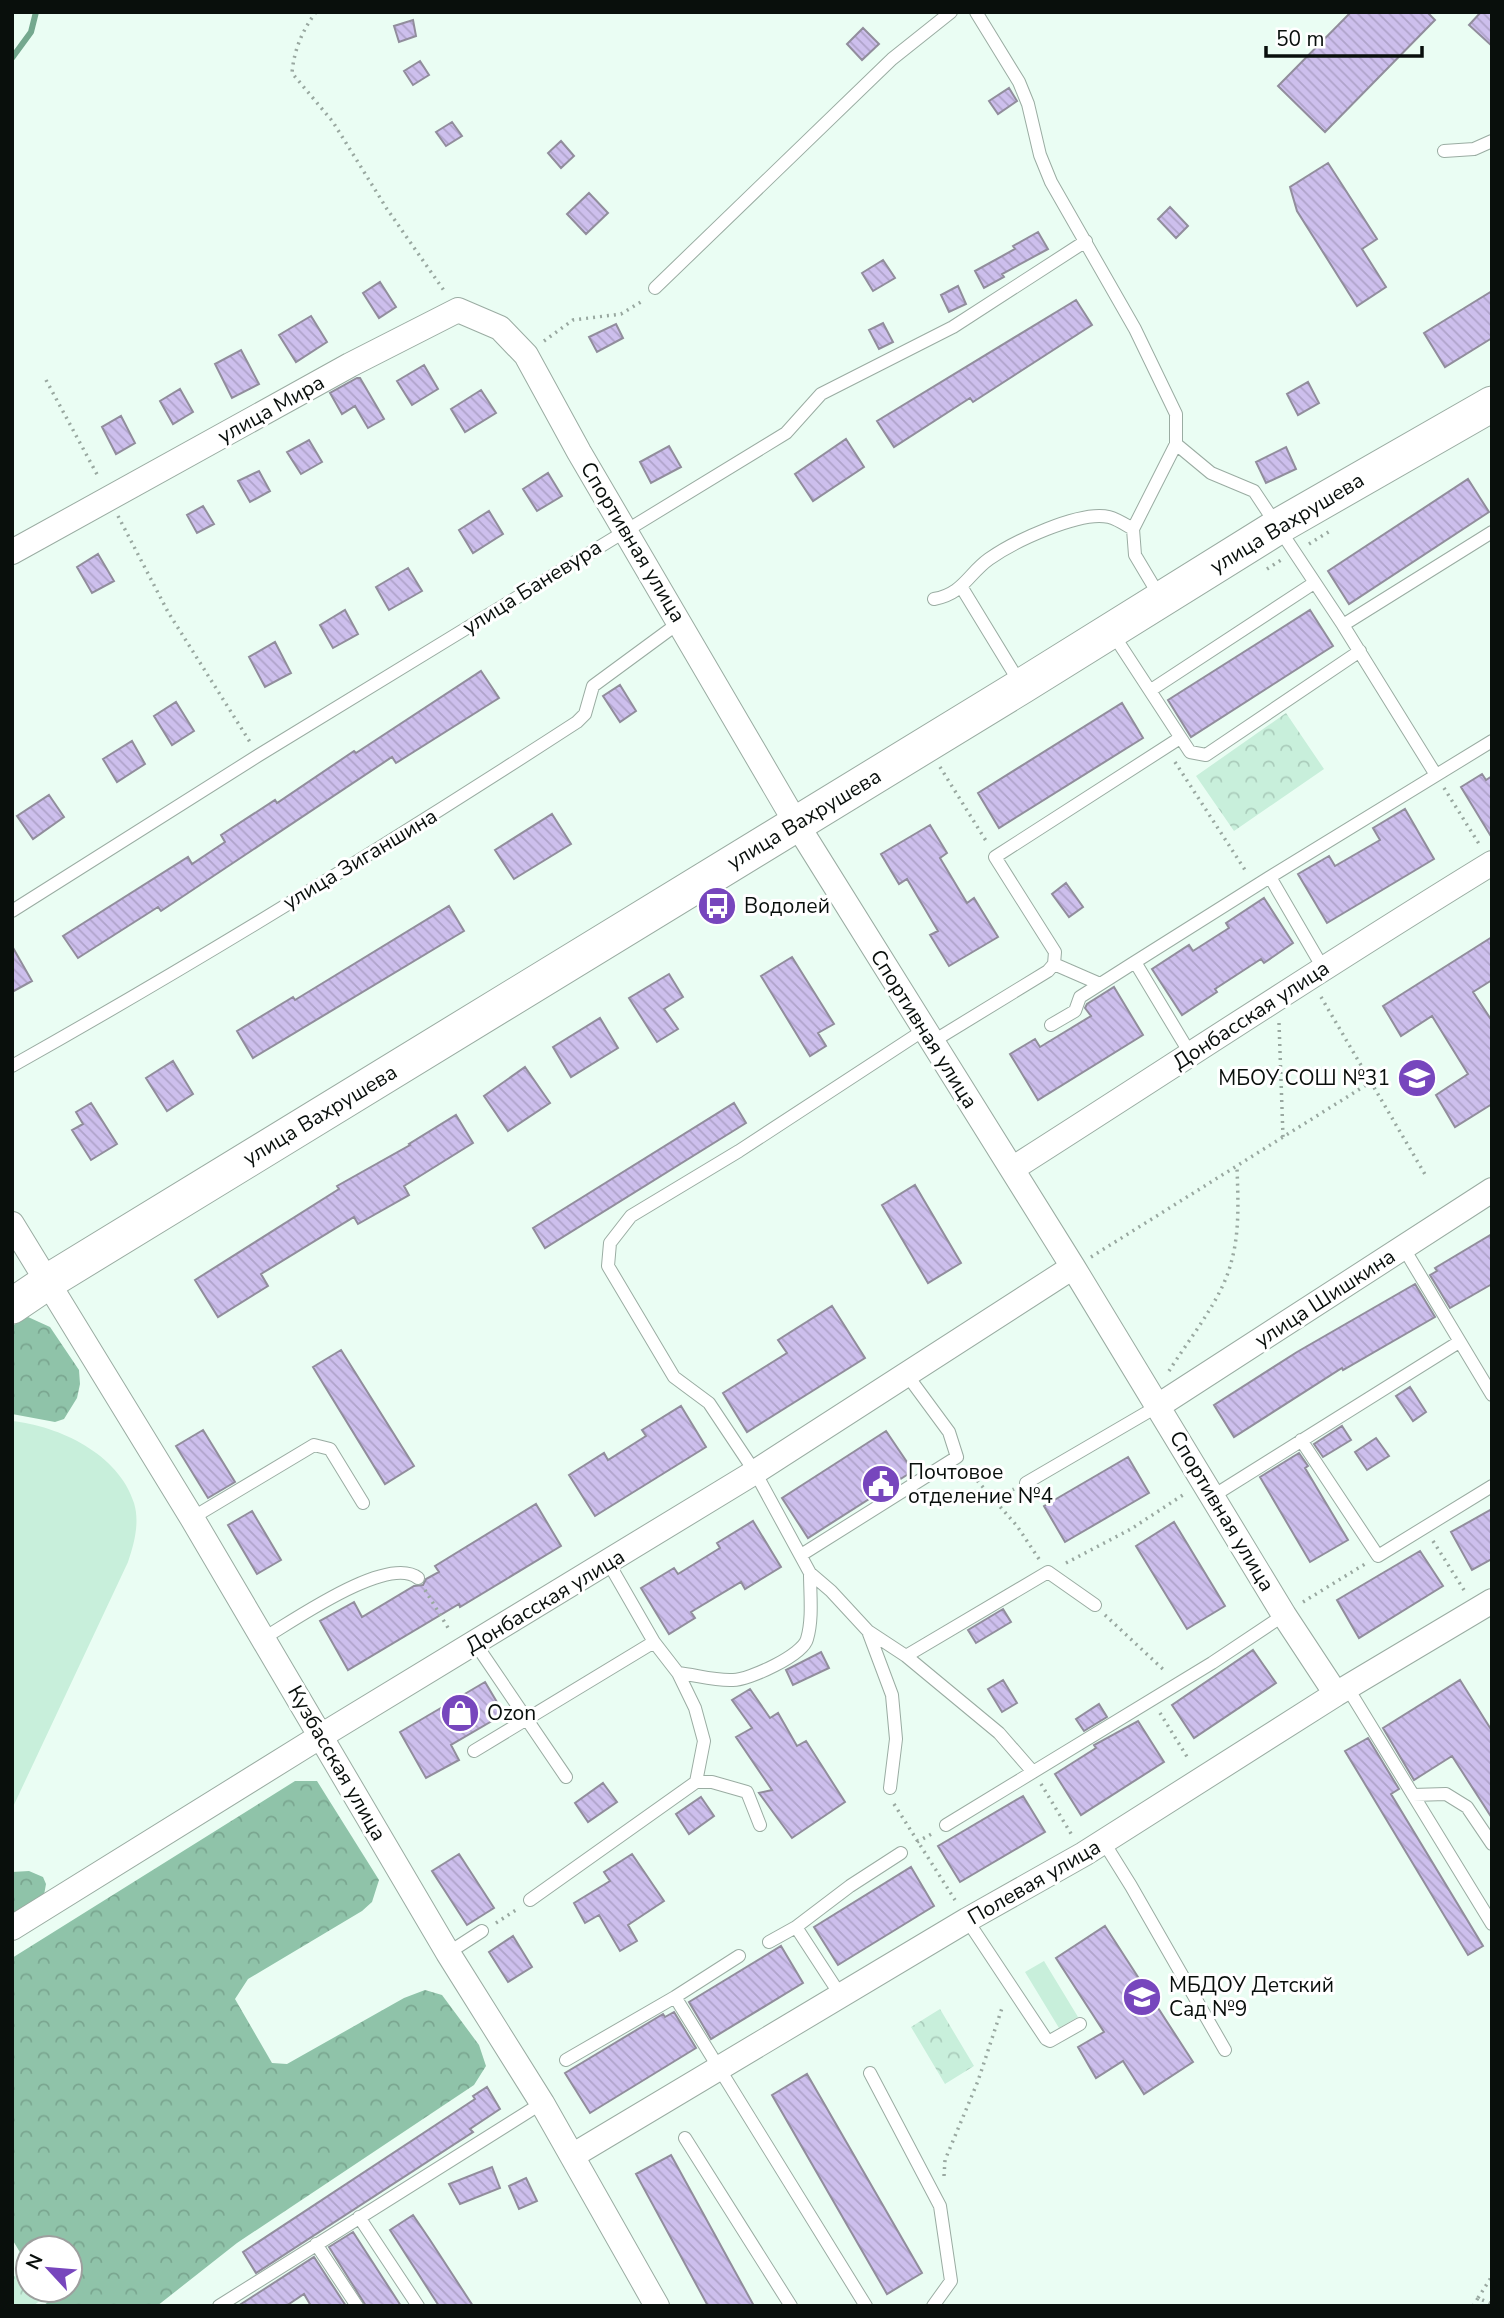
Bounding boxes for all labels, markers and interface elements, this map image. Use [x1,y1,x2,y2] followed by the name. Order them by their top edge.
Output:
[1266,14,1422,58] scale bar
[1276,25,1325,53] text: 50 m
[213,368,329,450] street label: улица Мира
[574,456,692,628] street label: Спортивная улица
[1205,466,1369,580] street label: улица Вахрушева
[457,533,607,641] street label: улица Баневура
[722,762,886,876] street label: улица Вахрушева
[278,802,442,916] street label: улица Зиганшина
[696,885,738,927] bus stop icon: Водолей
[744,892,830,920] place label: Водолей
[864,944,984,1114] street label: Спортивная улица
[1167,954,1335,1076] street label: Донбасская улица
[1396,1057,1438,1099] school or university icon: МБОУ СОШ №31
[238,1058,402,1172] street label: улица Вахрушева
[1218,1064,1390,1092] place label: МБОУ СОШ №31
[1249,1242,1401,1354] street label: улица Шишкина
[1163,1425,1281,1597] street label: Спортивная улица
[908,1458,1053,1510] place label: Почтовое отделение №4
[860,1463,902,1505] public building icon: Почтовое отделение №4
[460,1542,630,1660] street label: Донбасская улица
[281,1680,393,1846] street label: Кузбасская улица
[439,1692,481,1734] shop icon: Ozon
[487,1699,536,1727] place label: Ozon
[962,1833,1106,1931] street label: Полевая улица
[1169,1971,1334,2023] place label: МБДОУ Детский Сад №9
[1121,1976,1163,2018] school or university icon: МБДОУ Детский Сад №9
[14,2234,84,2304] north arrow
[20,2250,49,2274] text: N

